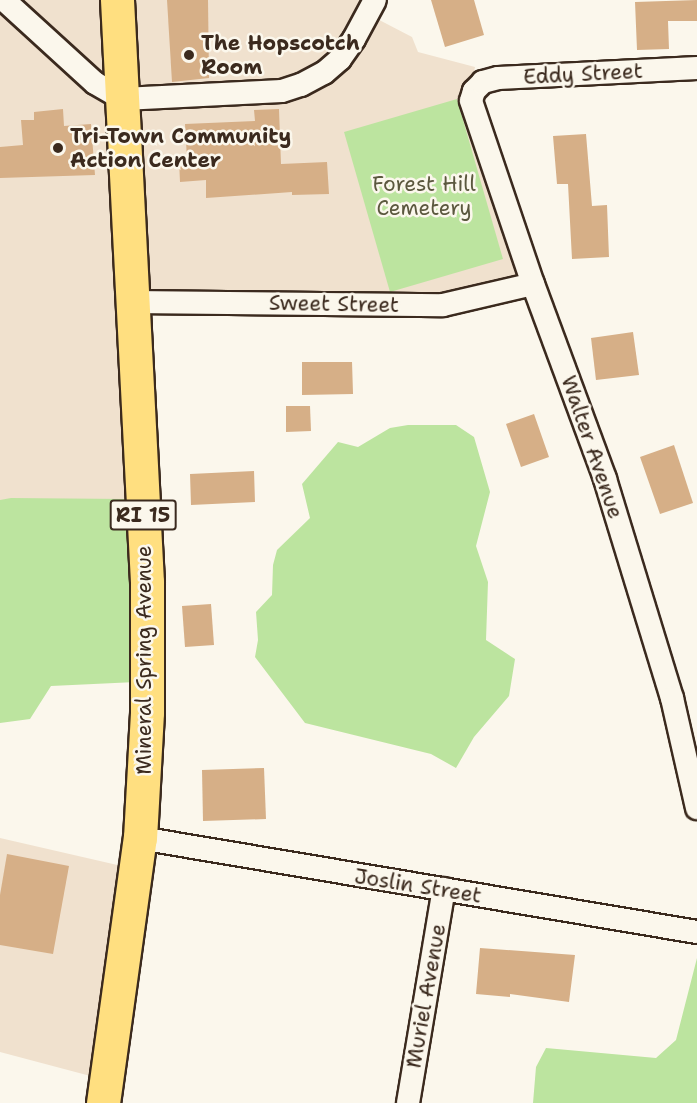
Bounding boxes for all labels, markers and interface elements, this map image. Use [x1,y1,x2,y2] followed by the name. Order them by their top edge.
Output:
[201,30,360,80] place label: The Hopscotch Room
[182,48,196,62] marker: The Hopscotch Room
[523,58,643,90] street label: Eddy Street
[70,123,291,173] place label: Tri-Town Community Action Center
[51,141,65,155] marker: Tri-Town Community Action Center
[372,171,476,221] park label: Forest Hill Cemetery
[269,290,399,318] street label: Sweet Street
[556,372,628,522] street label: Walter Avenue
[108,498,178,532] road number: RI 15
[131,545,157,775] street label: Mineral Spring Avenue
[353,864,483,908] street label: Joslin Street
[401,922,451,1070] street label: Muriel Avenue

